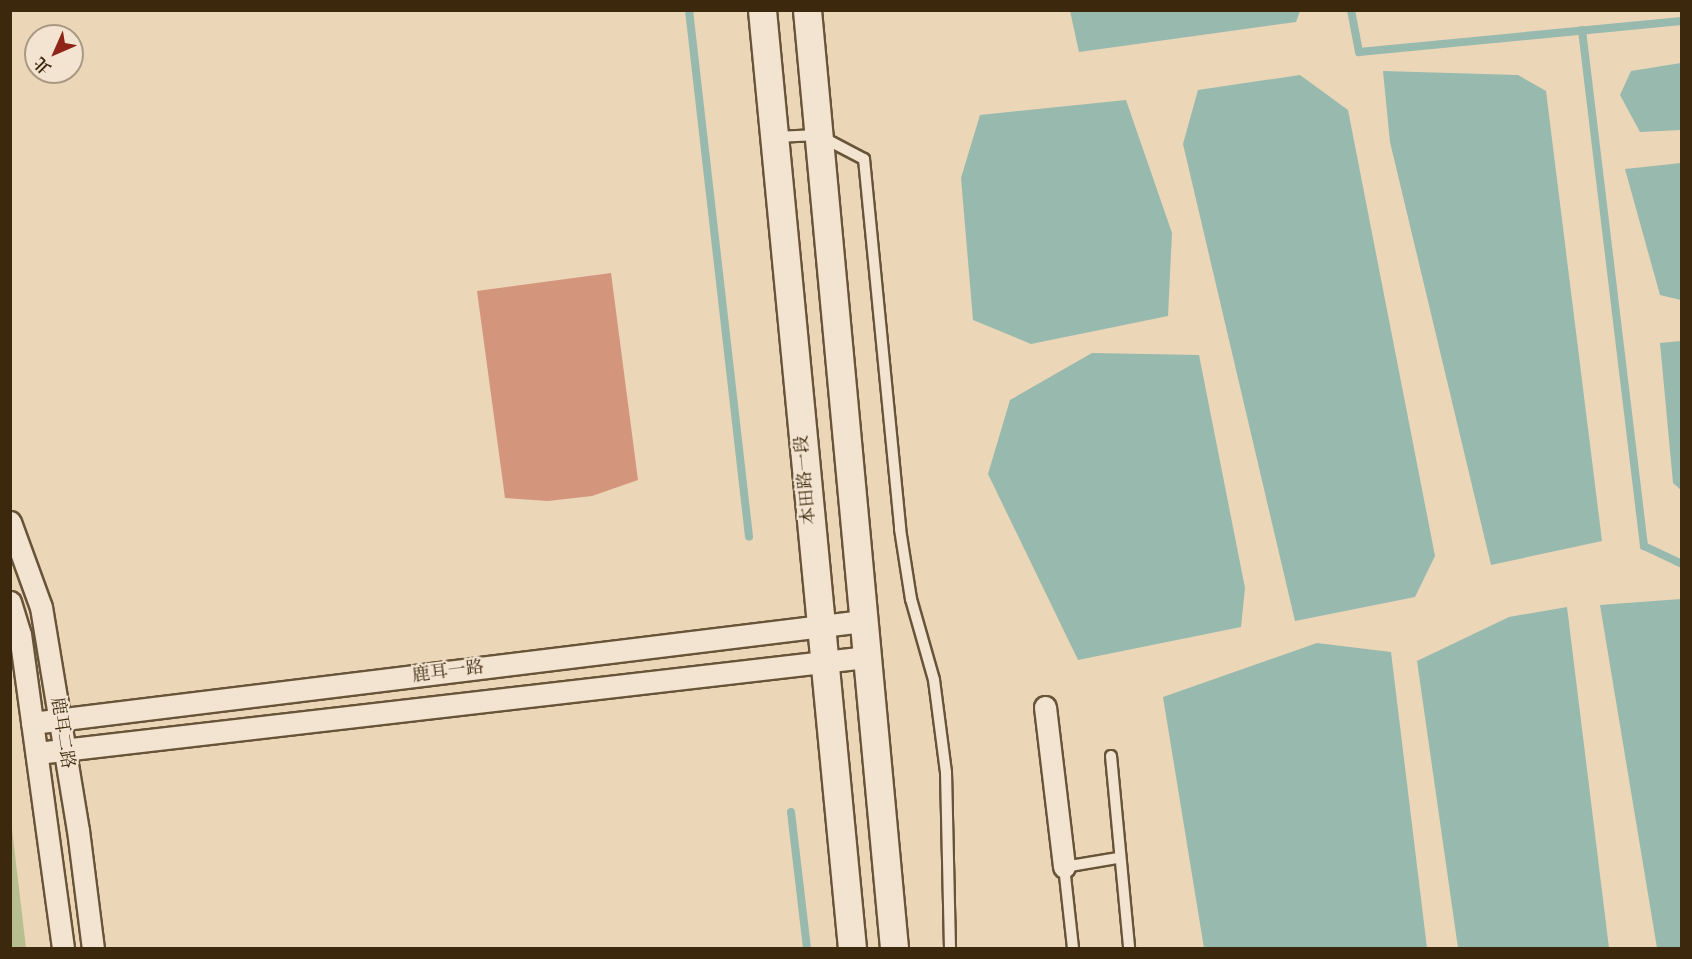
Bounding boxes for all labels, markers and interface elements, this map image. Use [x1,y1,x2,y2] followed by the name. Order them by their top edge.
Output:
[24,24,84,84] north arrow
[30,53,55,78] text: 北
[791,434,821,526] street label: 本田路一段
[411,657,485,687] street label: 鹿耳一路
[46,696,78,770] street label: 鹿耳二路

